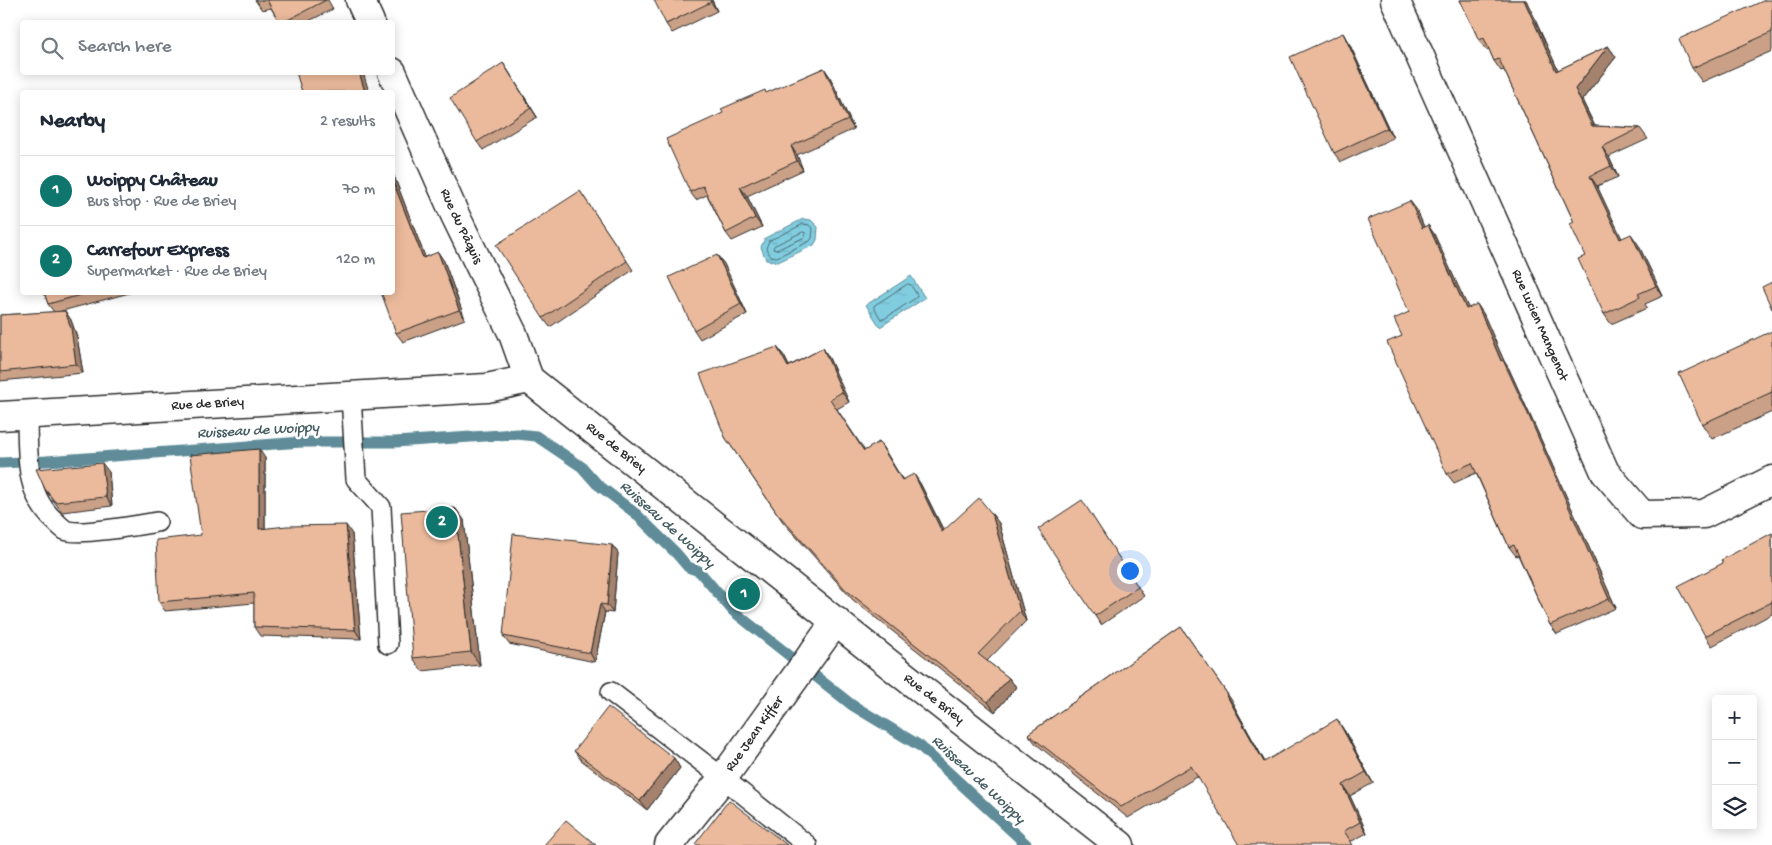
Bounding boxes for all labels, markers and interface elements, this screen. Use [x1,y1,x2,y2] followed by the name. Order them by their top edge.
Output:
[20,20,395,75] search box
[38,34,66,62] icon: search
[78,36,172,59] text: Search here
[40,110,105,135] text: Nearby
[320,113,375,132] text: 2 results
[87,170,218,193] text: Woippy Château
[53,181,59,200] text: 1
[342,181,375,200] text: 70 m
[436,186,486,267] street label: Rue du Pâquis
[87,193,236,212] text: Bus stop · Rue de Briey
[87,240,229,263] text: Carrefour Express
[52,251,60,270] text: 2
[336,251,375,270] text: 120 m
[87,263,267,282] text: Supermarket · Rue de Briey
[1508,267,1572,385] street label: Rue Lucien Mangenot
[171,393,244,415] street label: Rue de Briey
[197,419,321,443] water label: Ruisseau de Woippy
[582,419,650,477] street label: Rue de Briey
[616,478,720,574] water label: Ruisseau de Woippy
[426,503,458,541] pin: 2
[1117,558,1143,584] your location
[728,575,760,613] pin: 1
[900,670,968,728] street label: Rue de Briey
[722,693,788,775] street label: Rue Jean Kiffer
[1712,695,1757,830] map controls
[1712,695,1757,740] button: +
[927,732,1030,829] water label: Ruisseau de Woippy
[1712,740,1757,785] button: −
[1712,785,1757,830] button: layers

